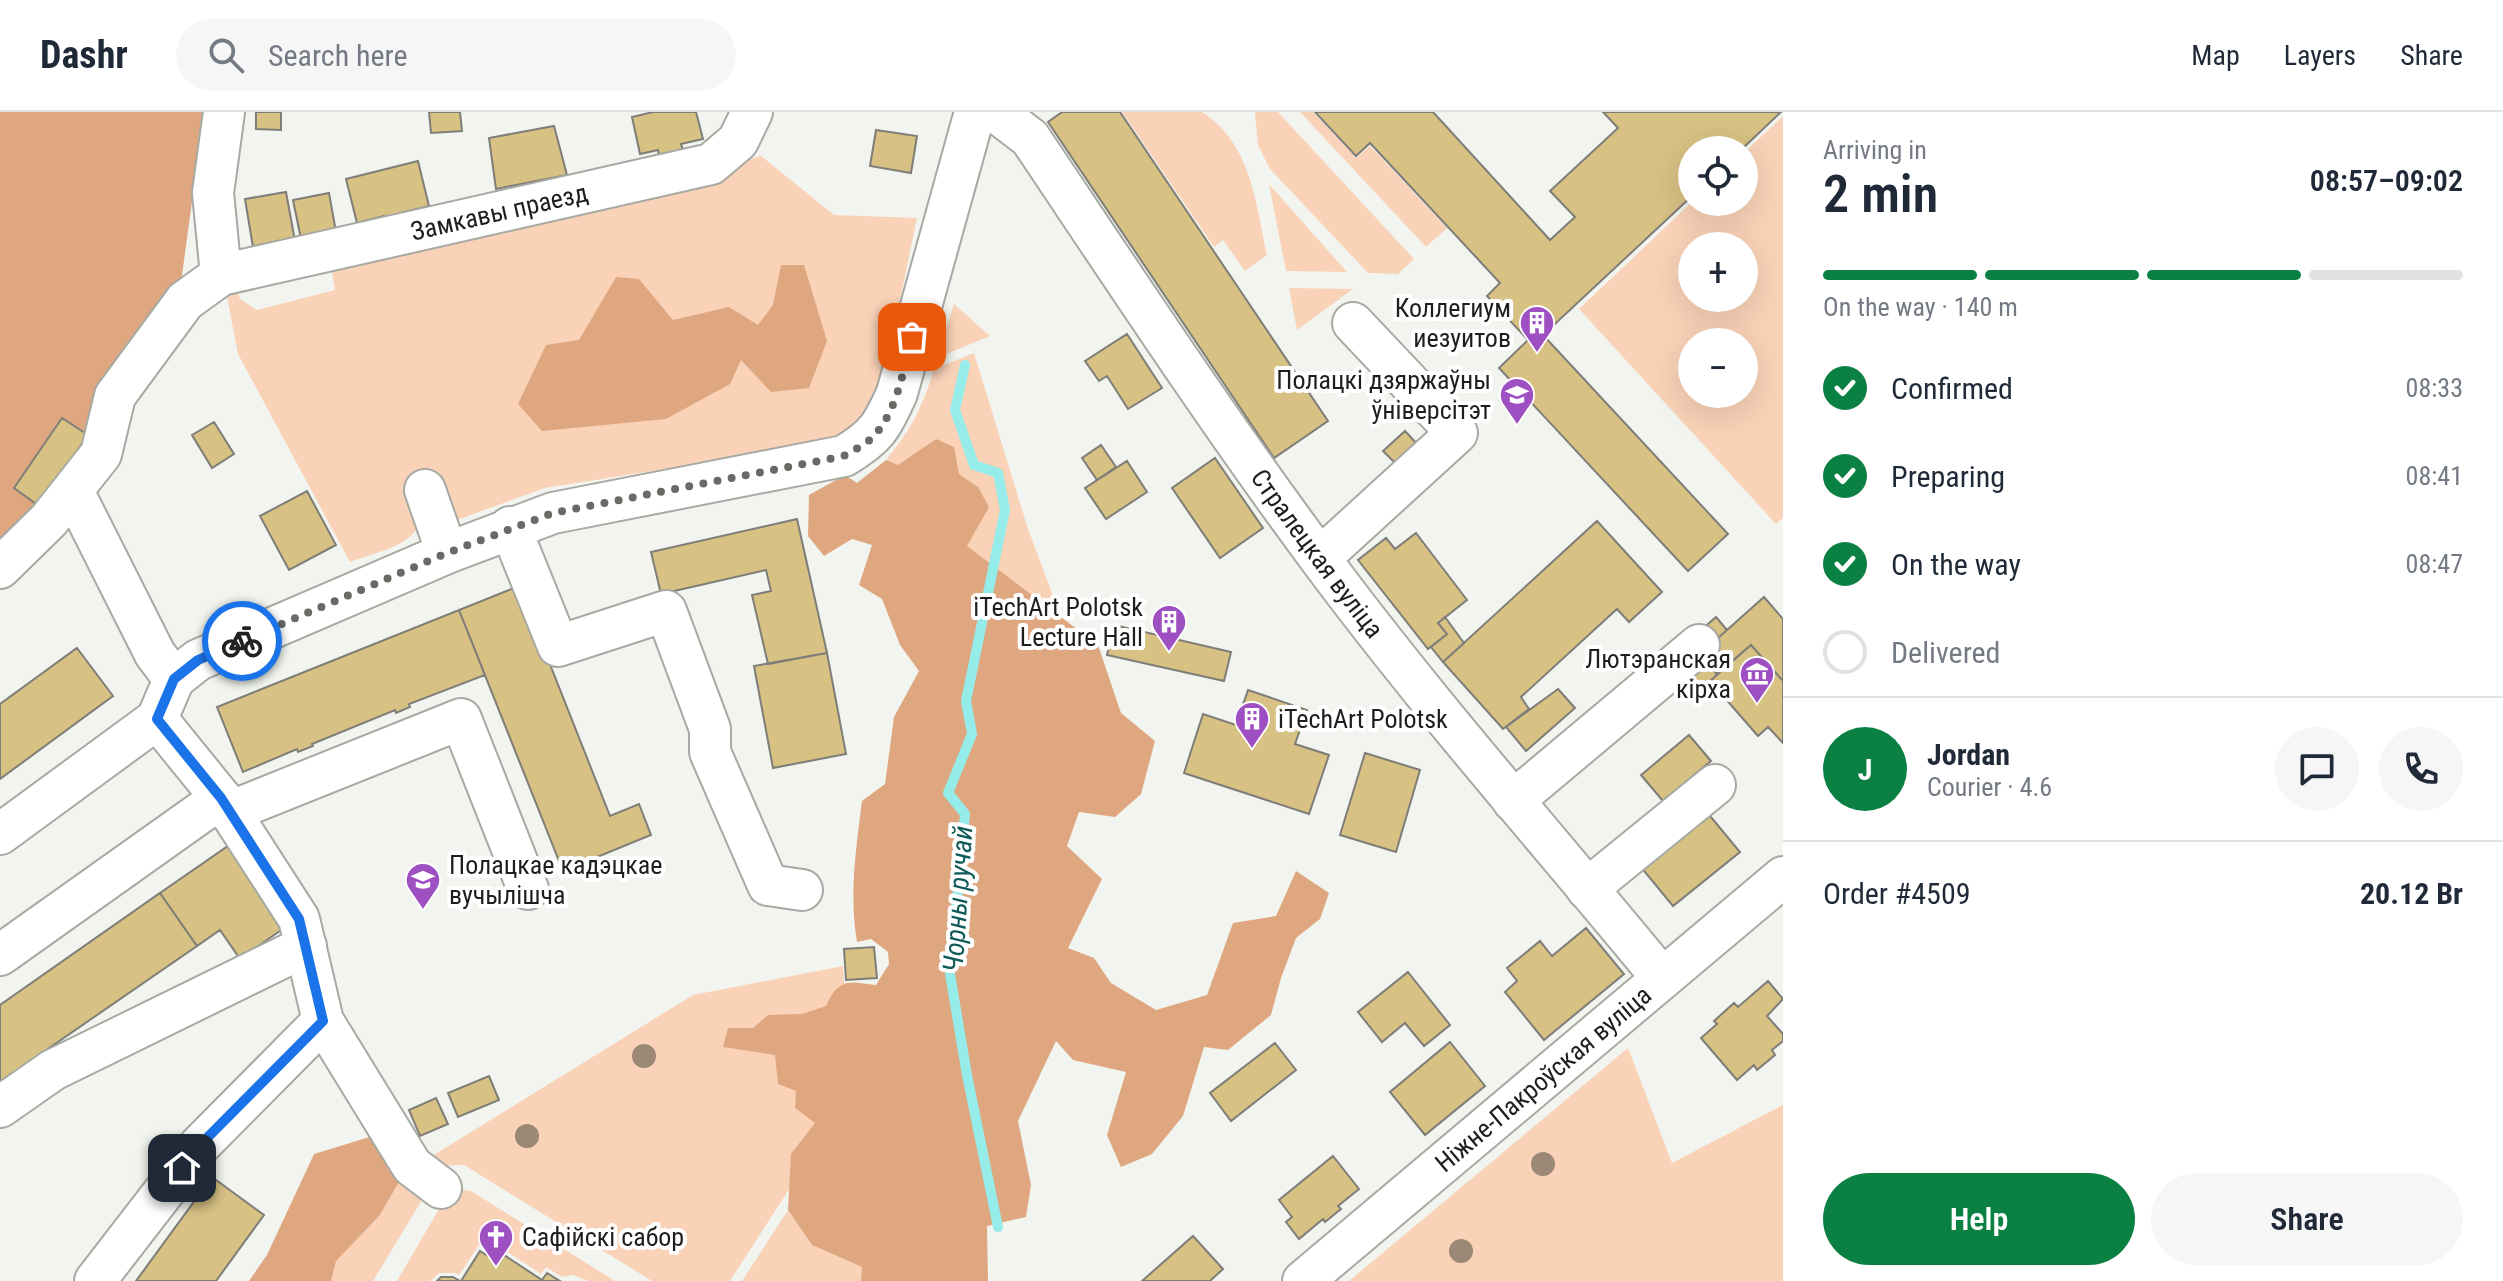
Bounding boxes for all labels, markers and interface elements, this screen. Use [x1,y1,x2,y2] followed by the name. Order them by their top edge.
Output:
[176,19,736,91] search box
[40,33,128,77] text: Dashr
[204,33,248,77] icon: search
[268,38,407,73] text: Search here
[2191,39,2240,72] text: Map
[2284,39,2356,72] text: Layers
[2400,39,2463,72] text: Share
[1823,135,1927,165] text: Arriving in
[1678,136,1758,408] map controls
[1678,136,1758,216] button: locate
[2310,163,2463,198] text: 08:57–09:02
[1823,164,1938,225] text: 2 min
[408,177,591,247] street label: Замкавы праезд
[1678,232,1758,312] button: +
[1823,292,2018,322] text: On the way · 140 m
[1395,293,1511,353] place label: Коллегиум иезуитов
[878,303,946,371] pin
[1518,304,1556,354] building icon: Коллегиум иезуитов
[890,315,934,359] icon: bag
[1678,328,1758,408] button: −
[1276,365,1491,425] place label: Полацкі дзяржаўны ўніверсітэт
[1823,366,1867,410] icon: check
[1891,371,2013,406] text: Confirmed
[2406,373,2463,403] text: 08:33
[1498,376,1536,426] school or university icon: Полацкі дзяржаўны ўніверсітэт
[1823,454,1867,498] icon: check
[1891,459,2005,494] text: Preparing
[2406,461,2463,491] text: 08:41
[1245,463,1390,644] street label: Стралецкая вуліца
[1823,542,1867,586] icon: check
[1891,547,2021,582] text: On the way
[2406,549,2463,579] text: 08:47
[973,592,1143,652] place label: iTechArt Polotsk Lecture Hall
[202,601,282,681] courier
[1150,603,1188,653] building icon: iTechArt Polotsk Lecture Hall
[220,619,264,663] icon: bike
[1891,635,2000,670] text: Delivered
[1585,644,1731,704] place label: Лютэранская кірха
[1738,655,1776,705] museum icon: Лютэранская кірха
[1233,700,1271,750] building icon: iTechArt Polotsk
[1278,704,1448,734] place label: iTechArt Polotsk
[2275,727,2359,811] button: chat
[2379,727,2463,811] button: phone
[1927,737,2010,772] text: Jordan
[1858,752,1872,787] text: J
[1927,772,2052,802] text: Courier · 4.6
[936,825,980,973] water label: Чорны ручай
[449,850,662,910] place label: Полацкае кадэцкае вучылішча
[404,861,442,911] school or university icon: Полацкае кадэцкае вучылішча
[1823,876,1971,911] text: Order #4509
[2360,876,2463,911] text: 20.12 Br
[1429,979,1657,1178] street label: Ніжне-Пакроўская вуліца
[148,1134,216,1202] pin
[160,1146,204,1190] icon: home
[1823,1173,2135,1265] button: Help
[2151,1173,2463,1265] button: Share
[477,1218,515,1268] church icon: Сафійскі сабор
[522,1222,684,1252] place label: Сафійскі сабор

